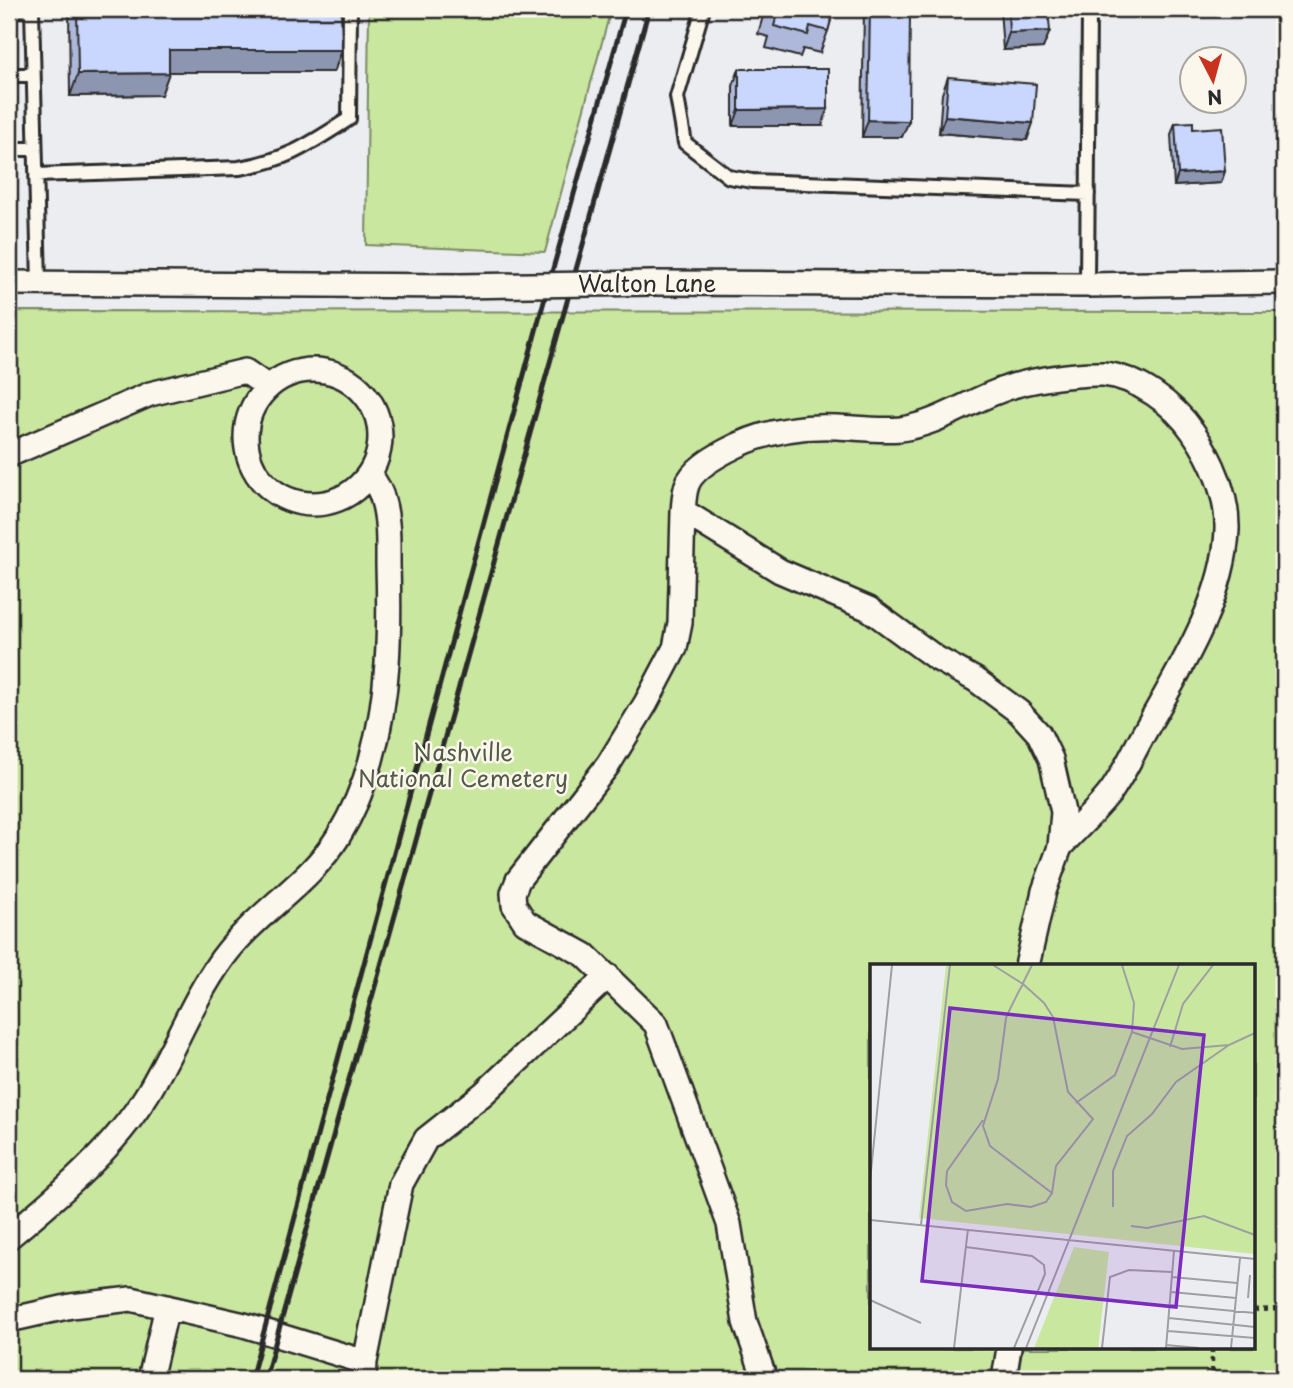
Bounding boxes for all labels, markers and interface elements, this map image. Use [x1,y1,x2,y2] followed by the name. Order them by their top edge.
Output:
[1178,46,1248,116] north arrow
[1206,83,1224,113] text: N
[578,265,716,300] street label: Walton Lane
[358,734,568,795] park label: Nashville National Cemetery
[870,964,1254,1350] inset map

